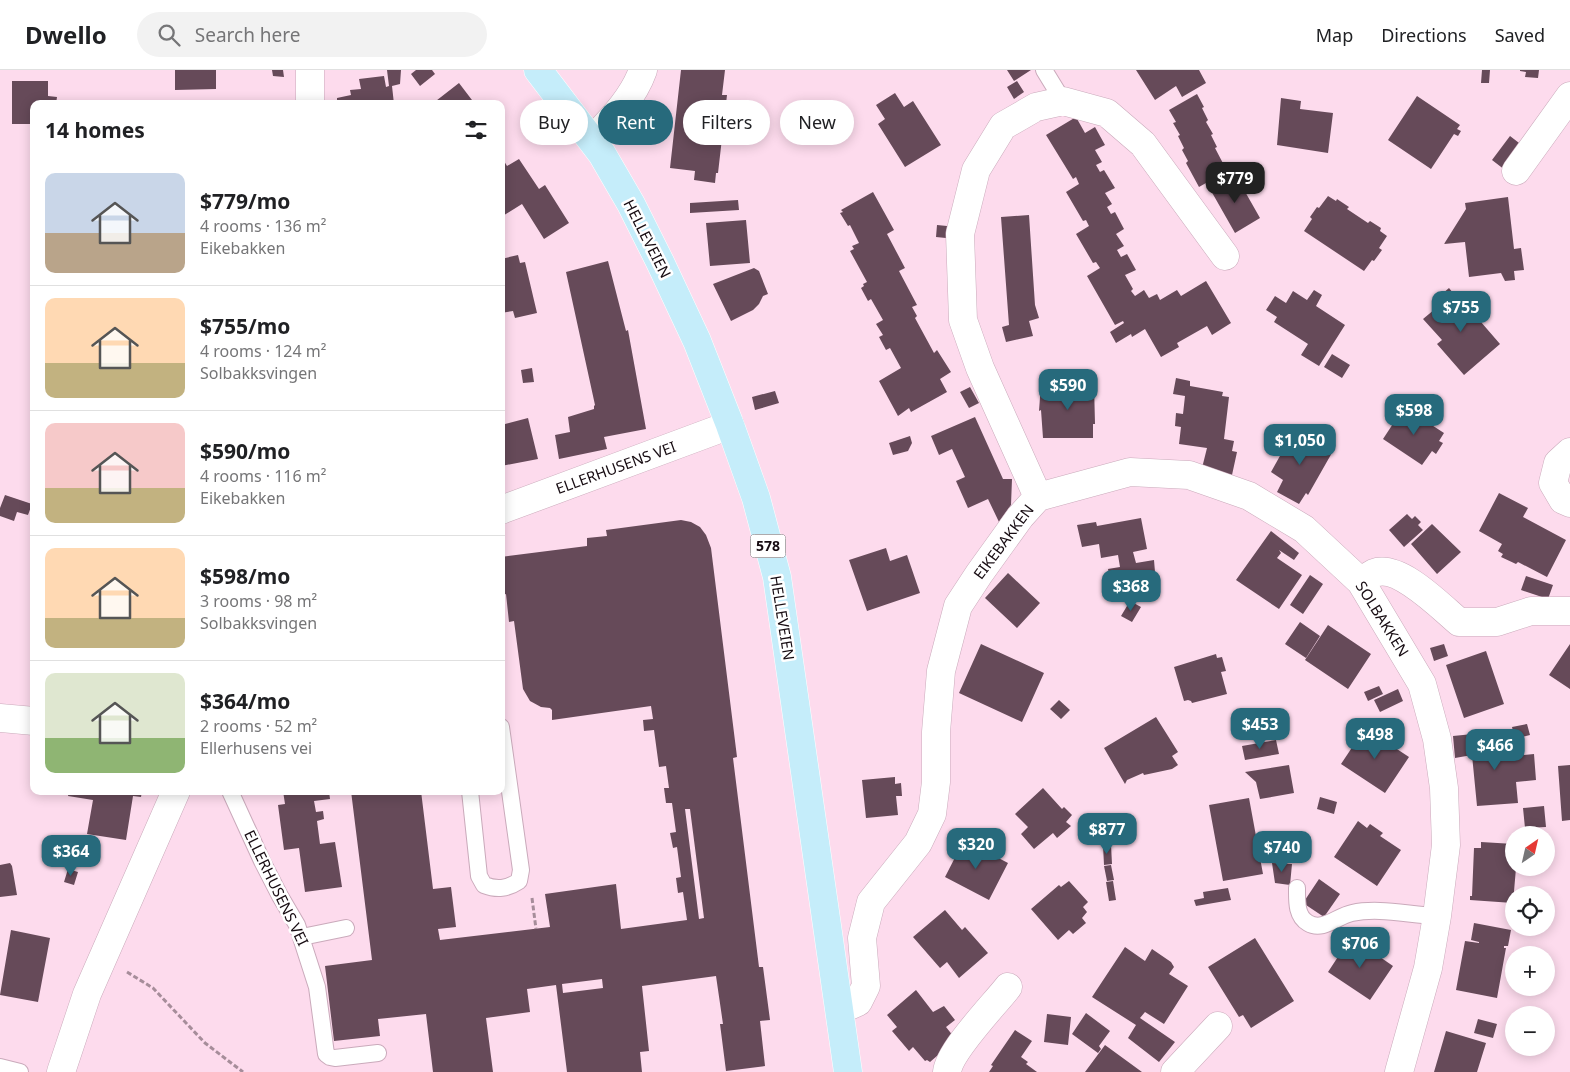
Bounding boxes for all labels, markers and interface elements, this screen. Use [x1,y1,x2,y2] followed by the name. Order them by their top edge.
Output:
[137,12,487,57] search box
[25,18,107,51] text: Dwello
[155,21,183,49] icon: search
[195,22,300,48] text: Search here
[1316,23,1353,47] text: Map
[1381,23,1467,47] text: Directions
[1495,23,1545,47] text: Saved
[520,100,588,145] chip: Buy
[598,100,673,145] chip: Rent
[683,100,770,145] chip: Filters
[780,100,854,145] chip: New
[45,116,145,144] text: 14 homes
[462,116,490,144] icon: filters
[1205,162,1265,204] pin: $779
[1217,167,1253,189] text: $779
[200,187,290,215] text: $779/mo
[85,193,145,253] icon: home
[620,196,676,281] street label: HELLEVEIEN
[200,215,326,237] text: 4 rooms · 136 m²
[200,237,285,259] text: Eikebakken
[1431,290,1491,333] pin: $755
[1443,296,1479,318] text: $755
[200,312,290,340] text: $755/mo
[85,318,145,378] icon: home
[200,340,326,362] text: 4 rooms · 124 m²
[200,362,317,384] text: Solbakksvingen
[1038,368,1098,411] pin: $590
[1050,374,1086,396] text: $590
[1384,394,1444,436] pin: $598
[1396,399,1432,421] text: $598
[1259,424,1341,466] pin: $1,050
[1275,429,1325,451] text: $1,050
[553,436,678,498] street label: ELLERHUSENS VEI
[200,437,290,465] text: $590/mo
[85,443,145,503] icon: home
[200,465,326,487] text: 4 rooms · 116 m²
[200,487,285,509] text: Eikebakken
[969,500,1038,583] street label: EIKEBAKKEN
[750,534,786,558] road number: 578
[200,562,290,590] text: $598/mo
[85,568,145,628] icon: home
[1101,570,1161,612] pin: $368
[766,574,800,662] street label: HELLEVEIEN
[1113,575,1149,597] text: $368
[1352,577,1414,660] street label: SOLBAKKEN
[200,590,317,612] text: 3 rooms · 98 m²
[200,612,317,634] text: Solbakksvingen
[200,687,290,715] text: $364/mo
[85,693,145,753] icon: home
[1230,708,1290,750] pin: $453
[1242,713,1278,735] text: $453
[200,715,317,737] text: 2 rooms · 52 m²
[1345,718,1405,760] pin: $498
[1357,723,1393,745] text: $498
[1465,728,1525,771] pin: $466
[1477,734,1513,756] text: $466
[200,737,312,759] text: Ellerhusens vei
[1077,812,1137,855] pin: $877
[1089,818,1125,840] text: $877
[240,826,314,949] street label: ELLERHUSENS VEI
[1505,826,1555,876] north arrow
[1505,826,1555,1056] map controls
[946,828,1006,870] pin: $320
[1252,830,1312,873] pin: $740
[958,833,994,855] text: $320
[41,834,101,877] pin: $364
[1264,836,1300,858] text: $740
[53,840,89,862] text: $364
[1505,886,1555,936] button: locate
[1330,926,1390,969] pin: $706
[1342,932,1378,954] text: $706
[1505,946,1555,996] button: +
[1505,1006,1555,1056] button: −

